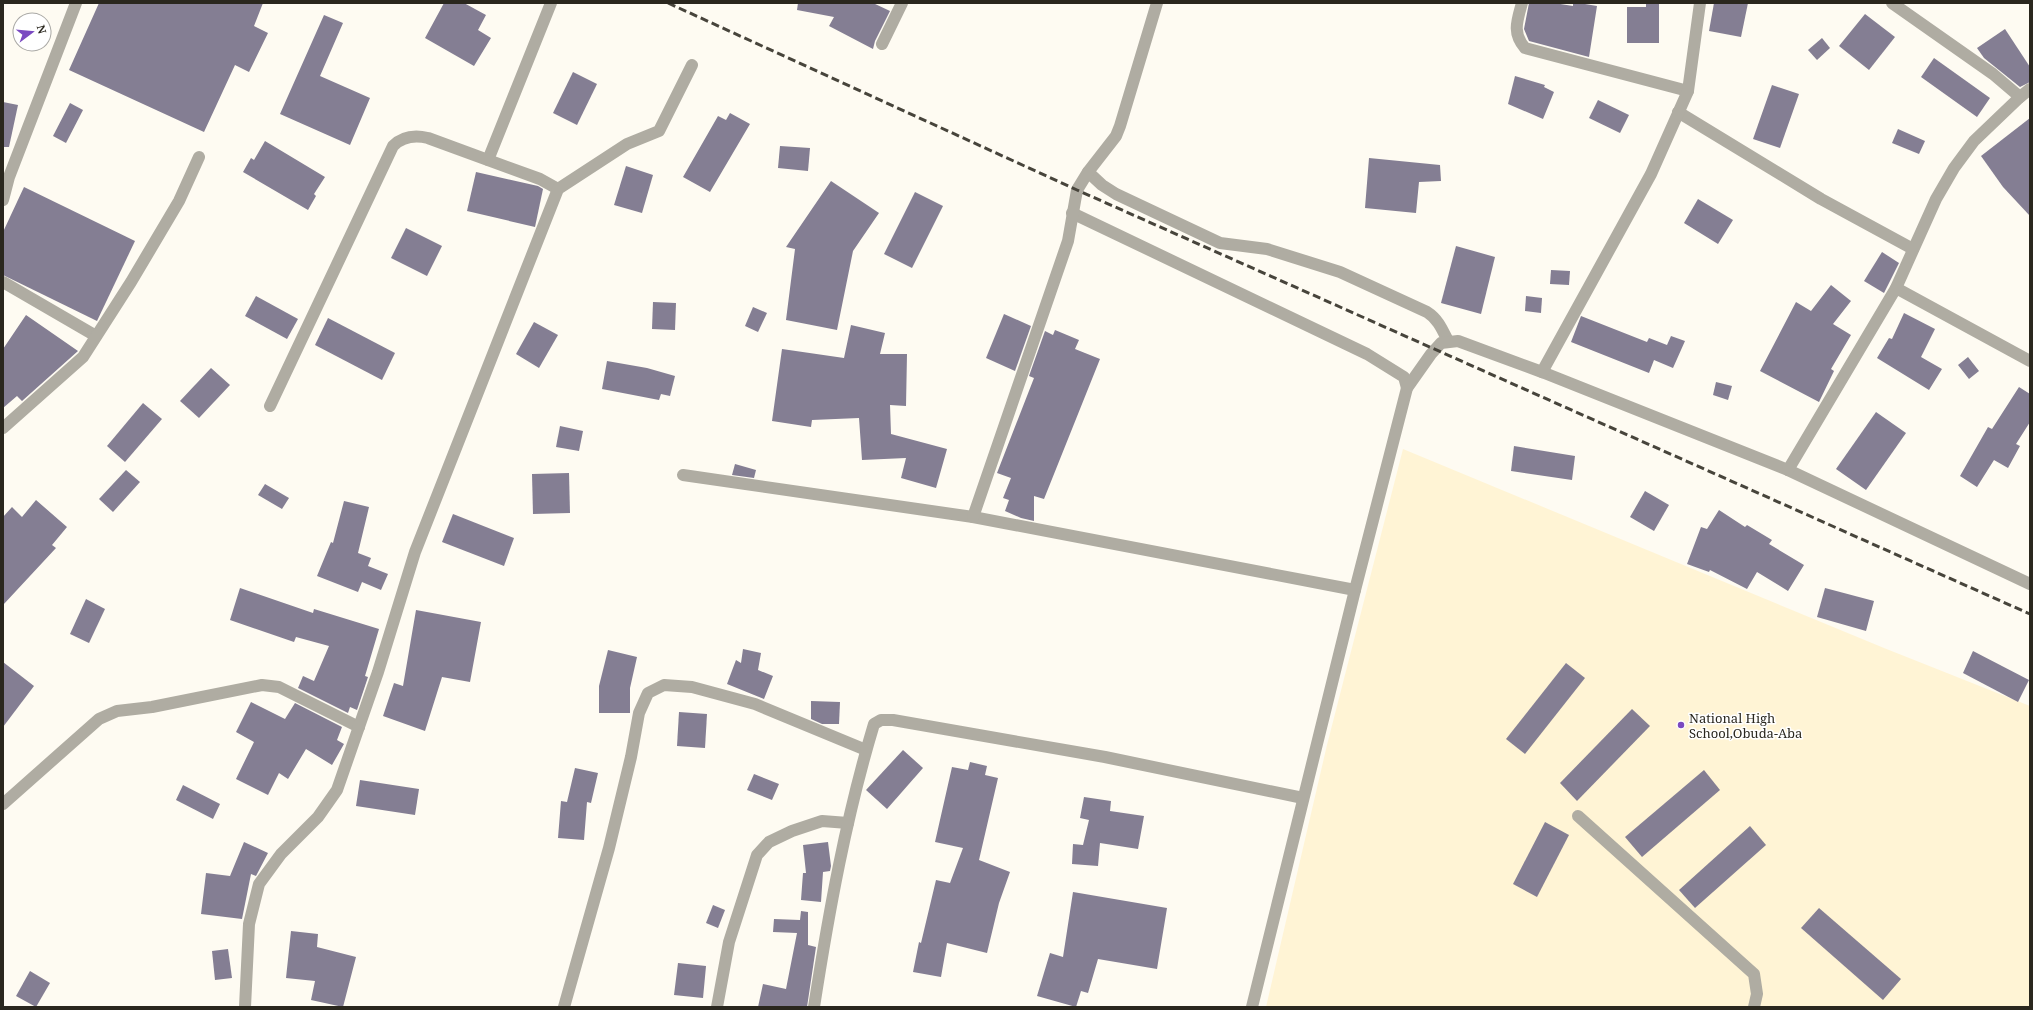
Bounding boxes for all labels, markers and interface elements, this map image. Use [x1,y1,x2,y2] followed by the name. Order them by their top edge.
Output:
[12,12,52,52] north arrow
[34,23,51,36] text: N
[1689,709,1802,742] place label: National High School,Obuda-Aba
[1676,720,1686,730] marker: National High School,Obuda-Aba

